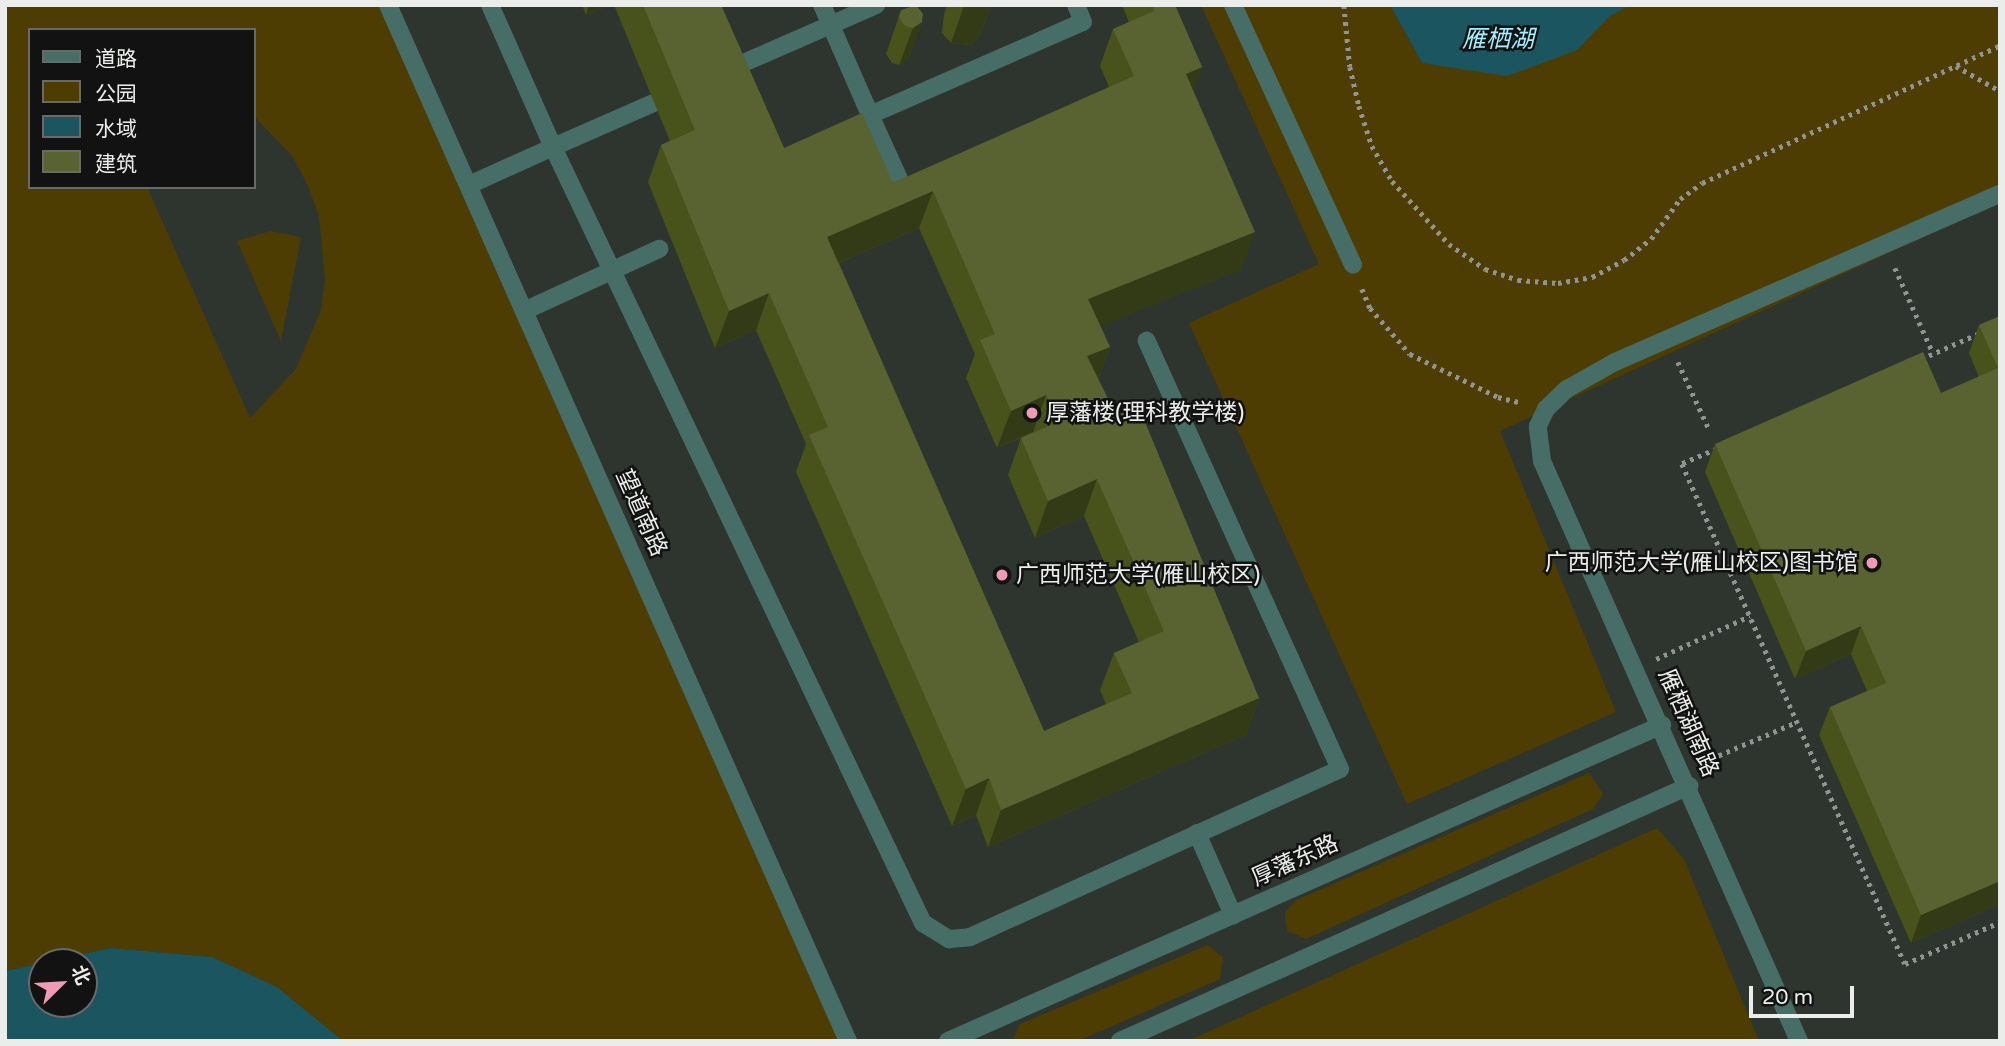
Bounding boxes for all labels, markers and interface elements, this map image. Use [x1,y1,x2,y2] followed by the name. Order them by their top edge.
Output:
[1462,26,1534,54] water label: 雁栖湖
[28,28,256,189] legend
[95,47,137,72] text: 道路
[95,82,137,107] text: 公园
[95,117,137,142] text: 水域
[95,152,137,177] text: 建筑
[1046,399,1244,427] place label: 厚藩楼(理科教学楼)
[1024,405,1040,421] marker: 厚藩楼(理科教学楼)
[610,465,672,561] street label: 望道南路
[1545,549,1858,577] place label: 广西师范大学(雁山校区)图书馆
[1864,555,1880,571] marker: 广西师范大学(雁山校区)图书馆
[1016,561,1260,589] place label: 广西师范大学(雁山校区)
[994,567,1010,583] marker: 广西师范大学(雁山校区)
[1652,665,1724,781] street label: 雁栖湖南路
[1247,830,1343,892] street label: 厚藩东路
[28,948,98,1018] north arrow
[66,962,94,988] text: 北
[1753,972,1858,1016] scale bar
[1762,985,1813,1010] text: 20 m

